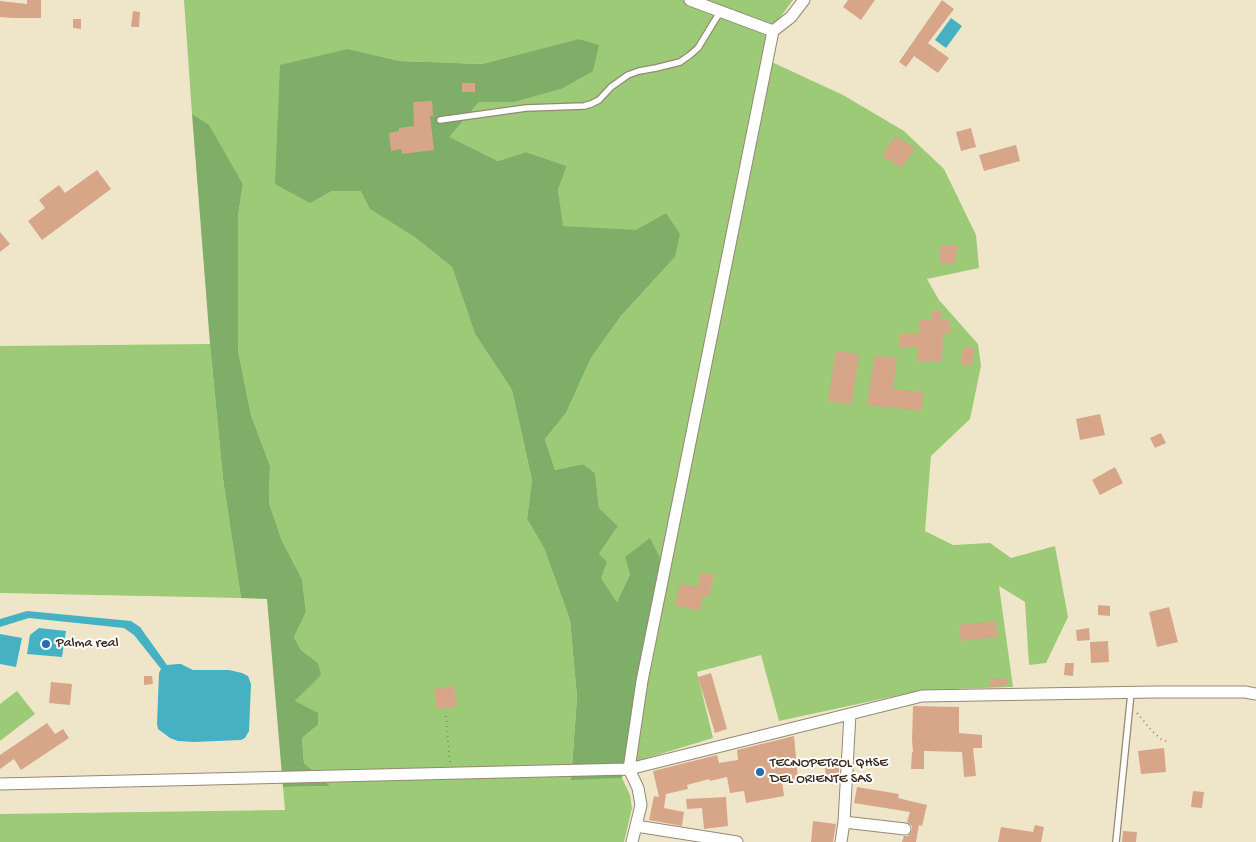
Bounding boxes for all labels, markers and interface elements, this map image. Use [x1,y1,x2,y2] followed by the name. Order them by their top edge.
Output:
[56,636,119,652] place label: Palma real
[40,638,52,650] marker: Palma real
[770,756,888,789] place label: TECNOPETROL QHSE DEL ORIENTE SAS
[754,766,766,778] marker: TECNOPETROL QHSE DEL ORIENTE SAS

